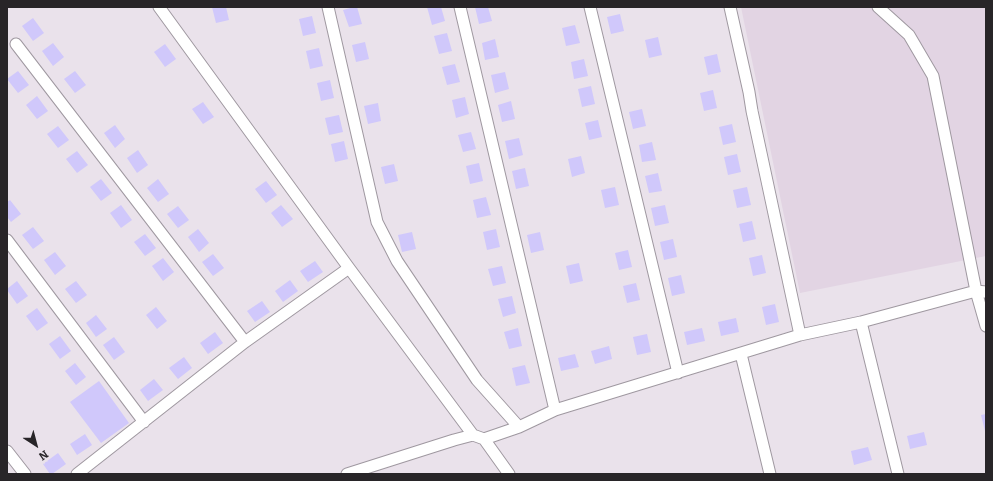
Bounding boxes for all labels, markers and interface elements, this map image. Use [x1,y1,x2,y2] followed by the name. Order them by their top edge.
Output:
[16,425,56,465] north arrow
[36,447,51,463] text: N

